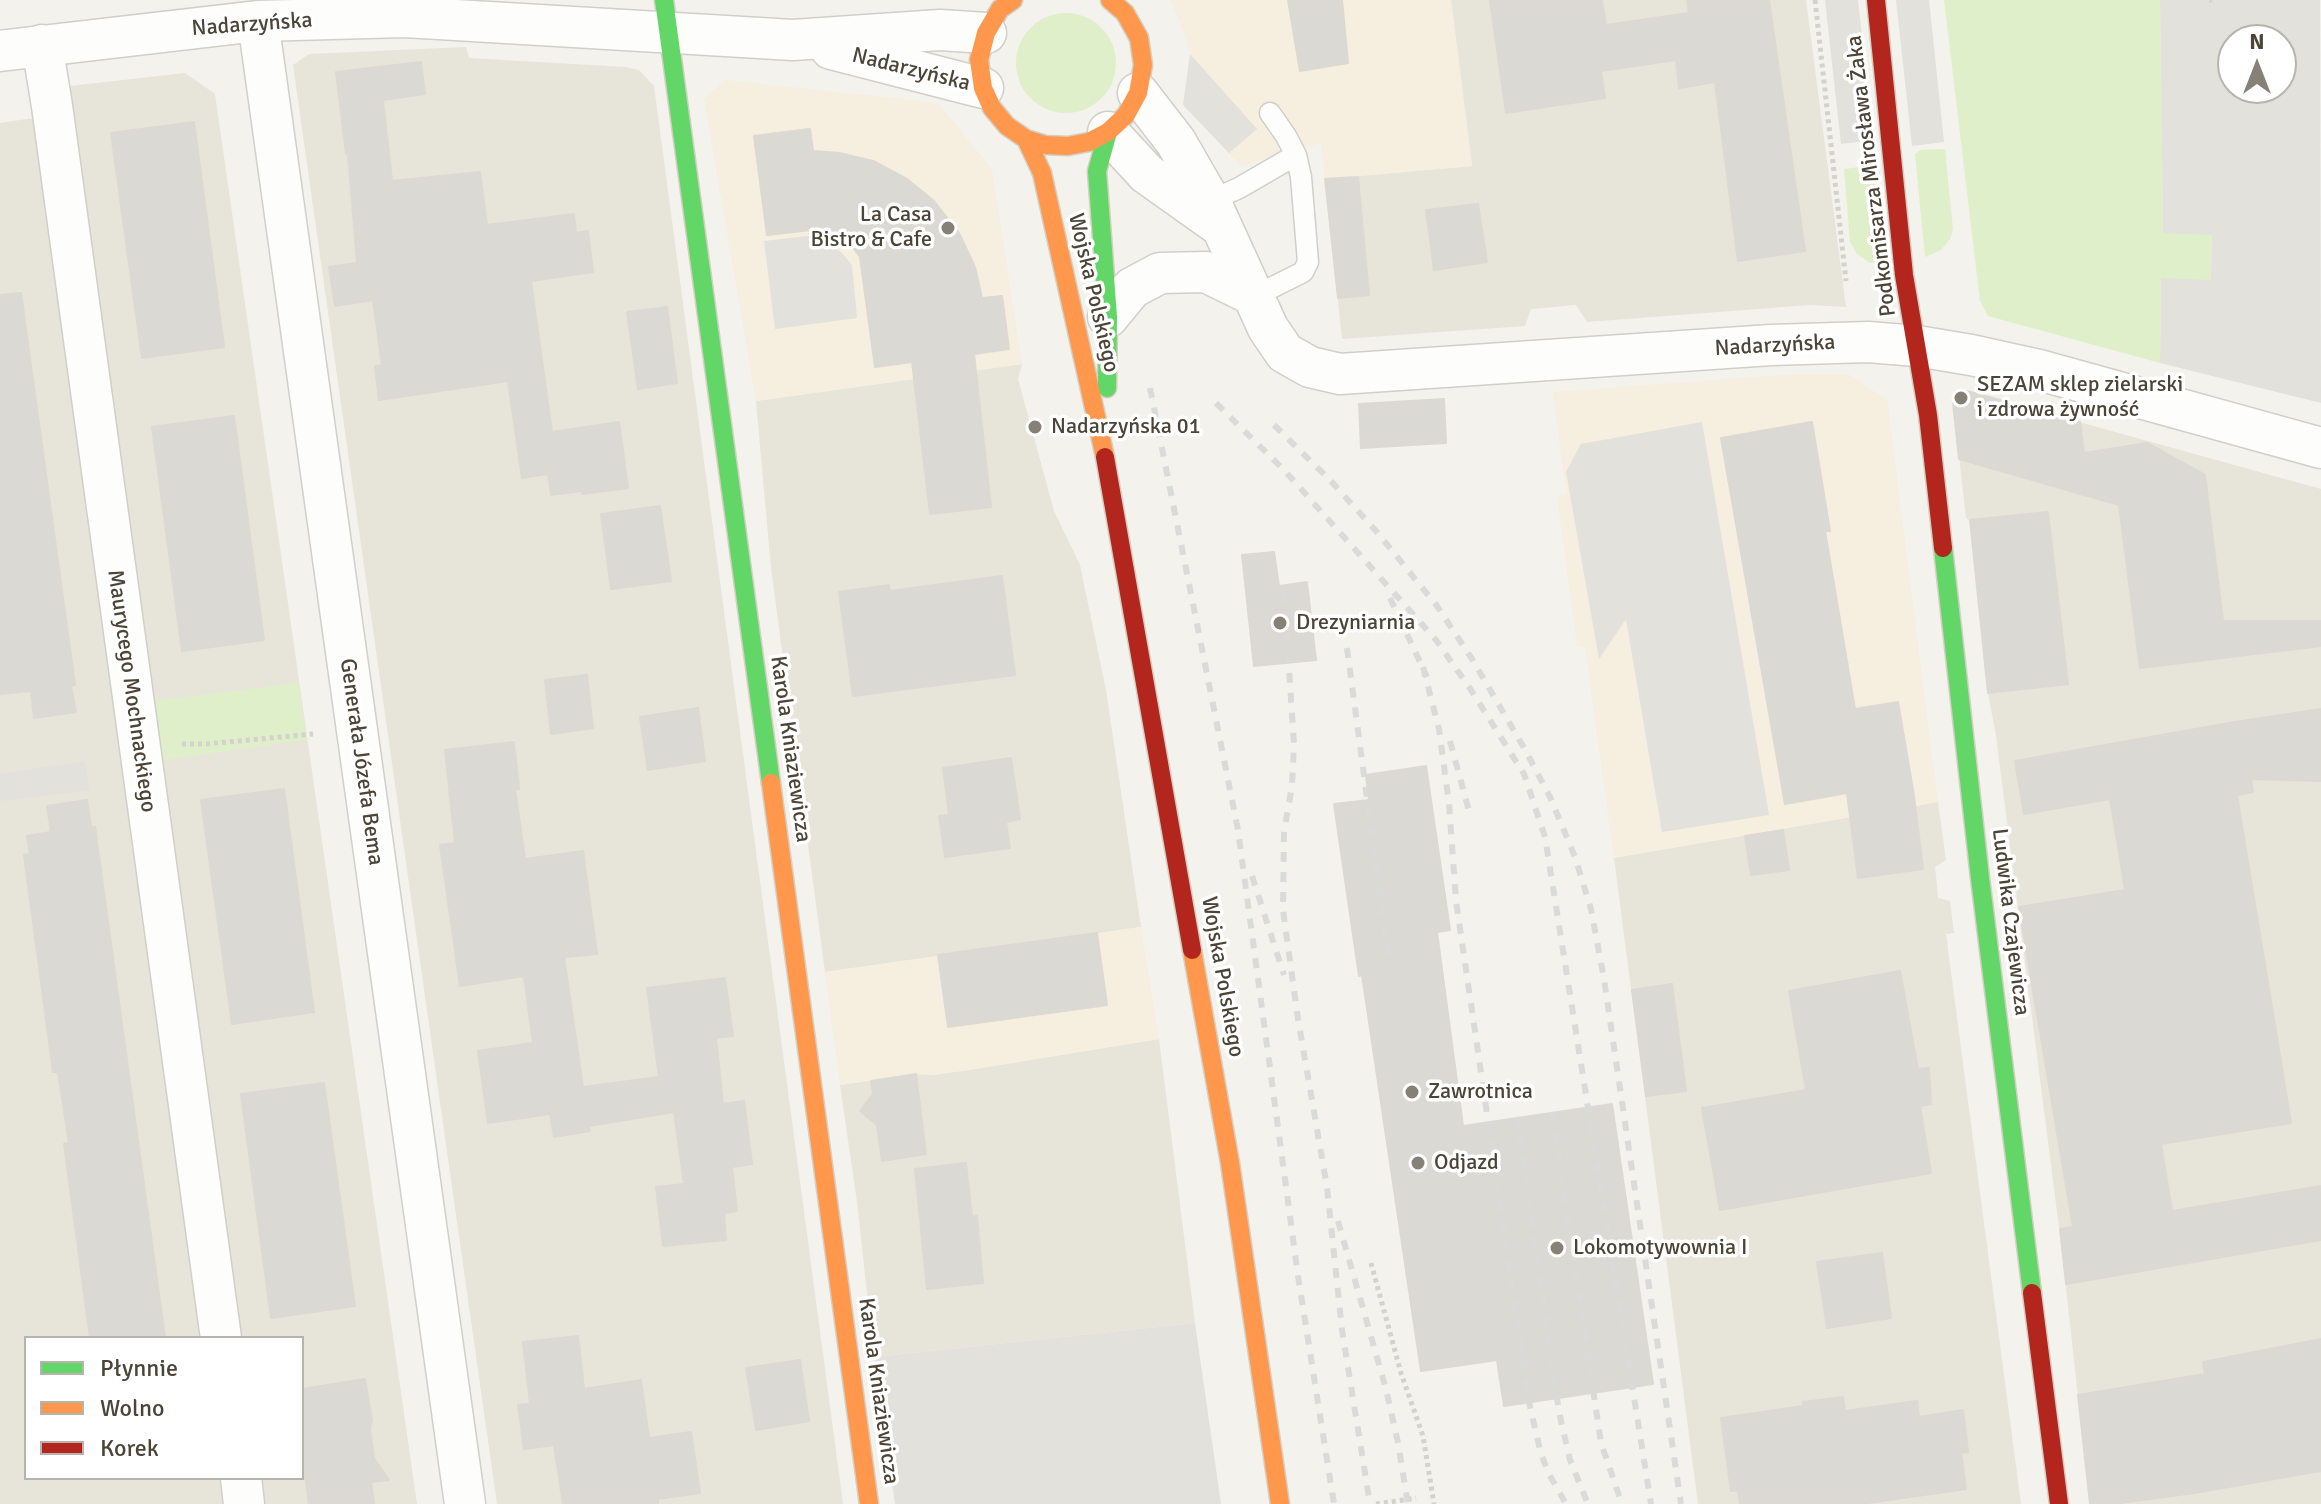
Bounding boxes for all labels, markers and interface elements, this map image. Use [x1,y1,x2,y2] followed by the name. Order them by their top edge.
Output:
[191,8,313,42] street label: Nadarzyńska
[2217,24,2297,104] north arrow
[2249,28,2265,55] text: N
[1842,34,1902,318] street label: Podkomisarza Mirosława Żaka
[849,43,973,97] street label: Nadarzyńska
[810,202,932,254] place label: La Casa Bistro & Cafe
[1062,211,1124,375] street label: Wojska Polskiego
[939,219,957,237] marker: La Casa Bistro & Cafe
[1714,330,1836,362] street label: Nadarzyńska
[1977,372,2183,424] place label: SEZAM sklep zielarski i zdrowa żywność
[1952,389,1970,407] marker: SEZAM sklep zielarski i zdrowa żywność
[1051,414,1201,440] place label: Nadarzyńska 01
[1026,418,1044,436] marker: Nadarzyńska 01
[101,568,161,814] street label: Maurycego Mochnackiego
[1296,610,1415,636] place label: Drezyniarnia
[1271,614,1289,632] marker: Drezyniarnia
[764,654,816,844] street label: Karola Kniaziewicza
[333,657,389,867] street label: Generała Józefa Bema
[1985,827,2035,1017] street label: Ludwika Czajewicza
[1195,895,1249,1059] street label: Wojska Polskiego
[1428,1079,1533,1105] place label: Zawrotnica
[1403,1083,1421,1101] marker: Zawrotnica
[1434,1150,1499,1176] place label: Odjazd
[1409,1154,1427,1172] marker: Odjazd
[1573,1235,1747,1261] place label: Lokomotywownia I
[1548,1239,1566,1257] marker: Lokomotywownia I
[852,1296,904,1486] street label: Karola Kniaziewicza
[24,1336,304,1480] legend
[100,1353,178,1383] text: Płynnie
[100,1393,165,1423] text: Wolno
[100,1433,159,1463] text: Korek

